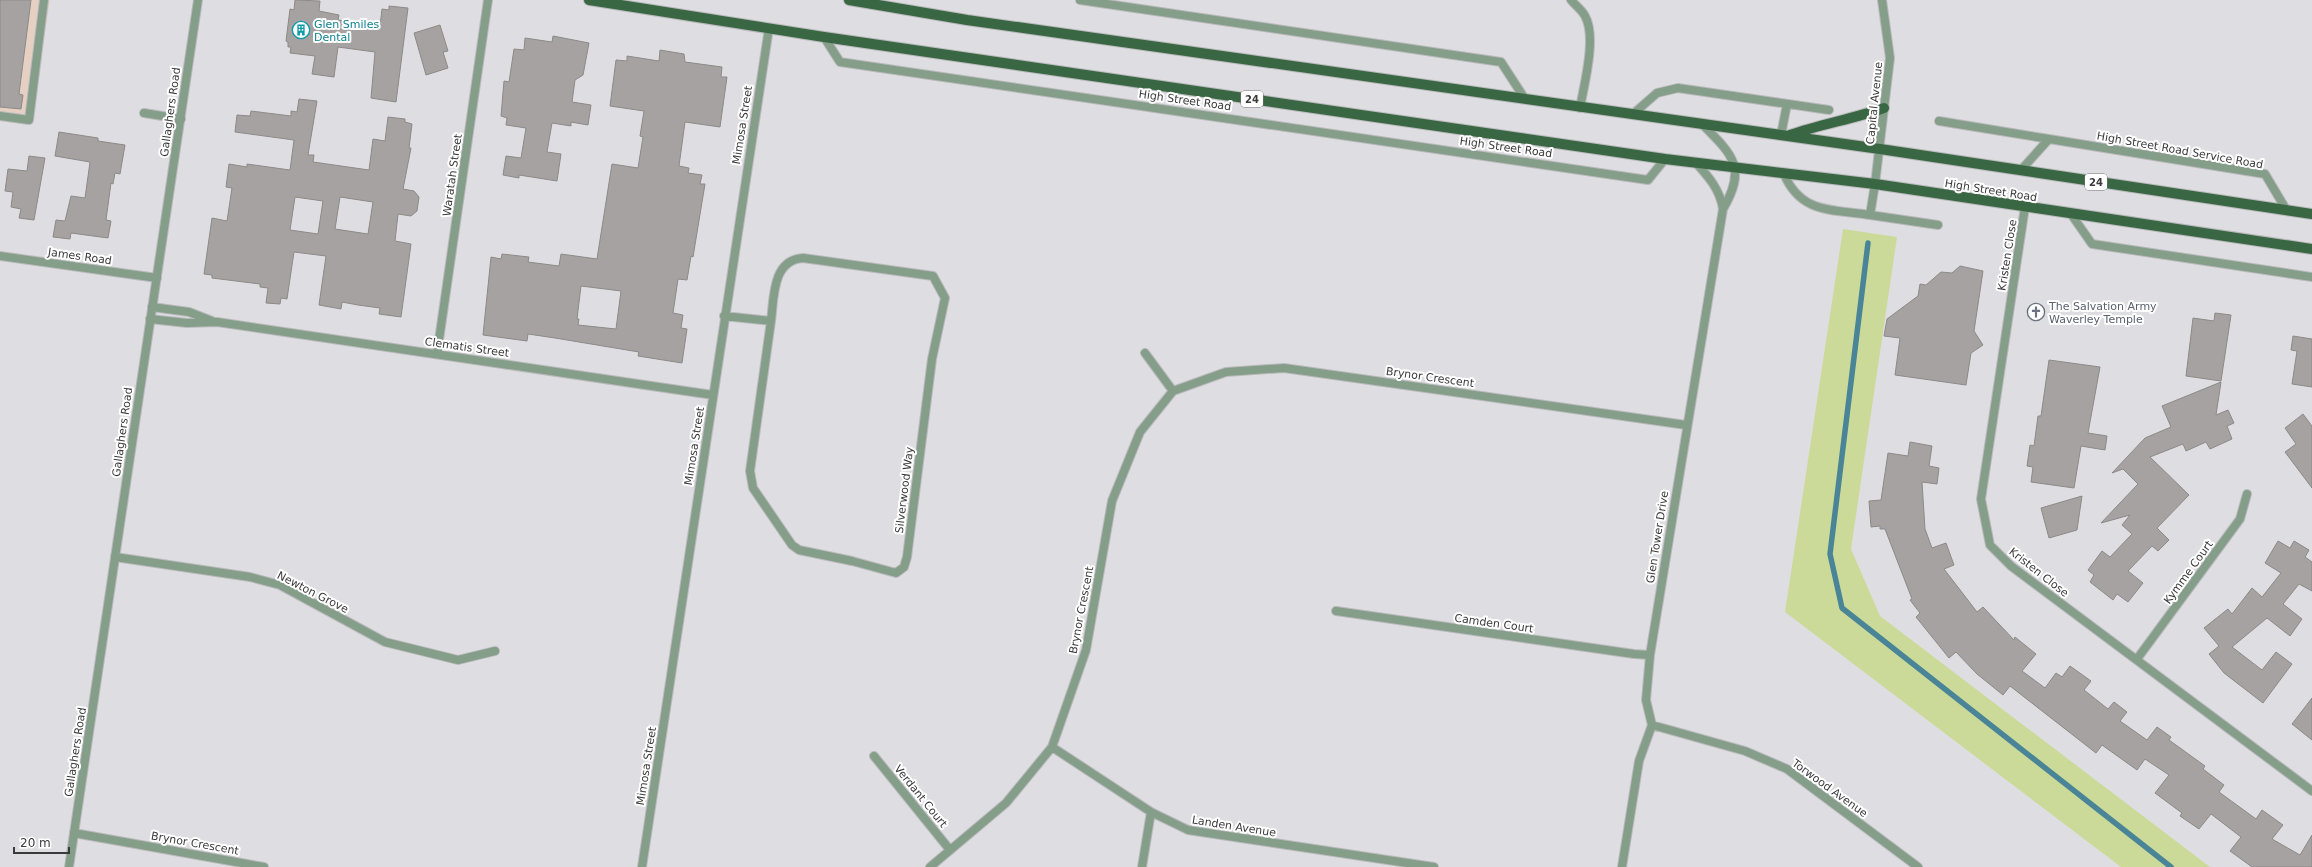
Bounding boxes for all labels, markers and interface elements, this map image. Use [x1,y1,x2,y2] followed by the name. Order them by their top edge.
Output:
[314,18,379,44] place label: Glen Smiles Dental
[291,20,311,40] building icon: Glen Smiles Dental
[1864,61,1885,145] street label: Capital Avenue
[158,67,183,158] street label: Gallaghers Road
[730,84,755,165] street label: Mimosa Street
[1138,88,1232,113] street label: High Street Road
[1241,91,1263,107] road number: 24
[2096,129,2264,172] street label: High Street Road Service Road
[440,132,465,217] street label: Waratah Street
[1459,135,1553,160] street label: High Street Road
[2085,174,2107,190] road number: 24
[1944,177,2038,204] street label: High Street Road
[1995,218,2020,292] street label: Kristen Close
[46,245,113,267] street label: James Road
[2048,300,2157,326] place label: The Salvation Army Waverley Temple
[2026,302,2046,322] church icon: The Salvation Army Waverley Temple
[424,335,511,360] street label: Clematis Street
[1385,365,1476,390] street label: Brynor Crescent
[110,387,135,478] street label: Gallaghers Road
[682,405,707,486] street label: Mimosa Street
[893,445,916,534] street label: Silverwood Way
[1644,490,1671,584] street label: Glen Tower Drive
[2161,538,2216,606] street label: Kymme Court
[2006,545,2071,600] street label: Kristen Close
[1067,565,1096,655] street label: Brynor Crescent
[275,569,351,616] street label: Newton Grove
[1454,612,1535,636] street label: Camden Court
[62,707,89,798] street label: Gallaghers Road
[634,725,659,806] street label: Mimosa Street
[1789,756,1870,820] street label: Torwood Avenue
[891,762,950,831] street label: Verdant Court
[1191,813,1277,840] street label: Landen Avenue
[14,829,69,855] scale bar
[150,829,240,858] street label: Brynor Crescent
[20,836,51,850] text: 20 m

